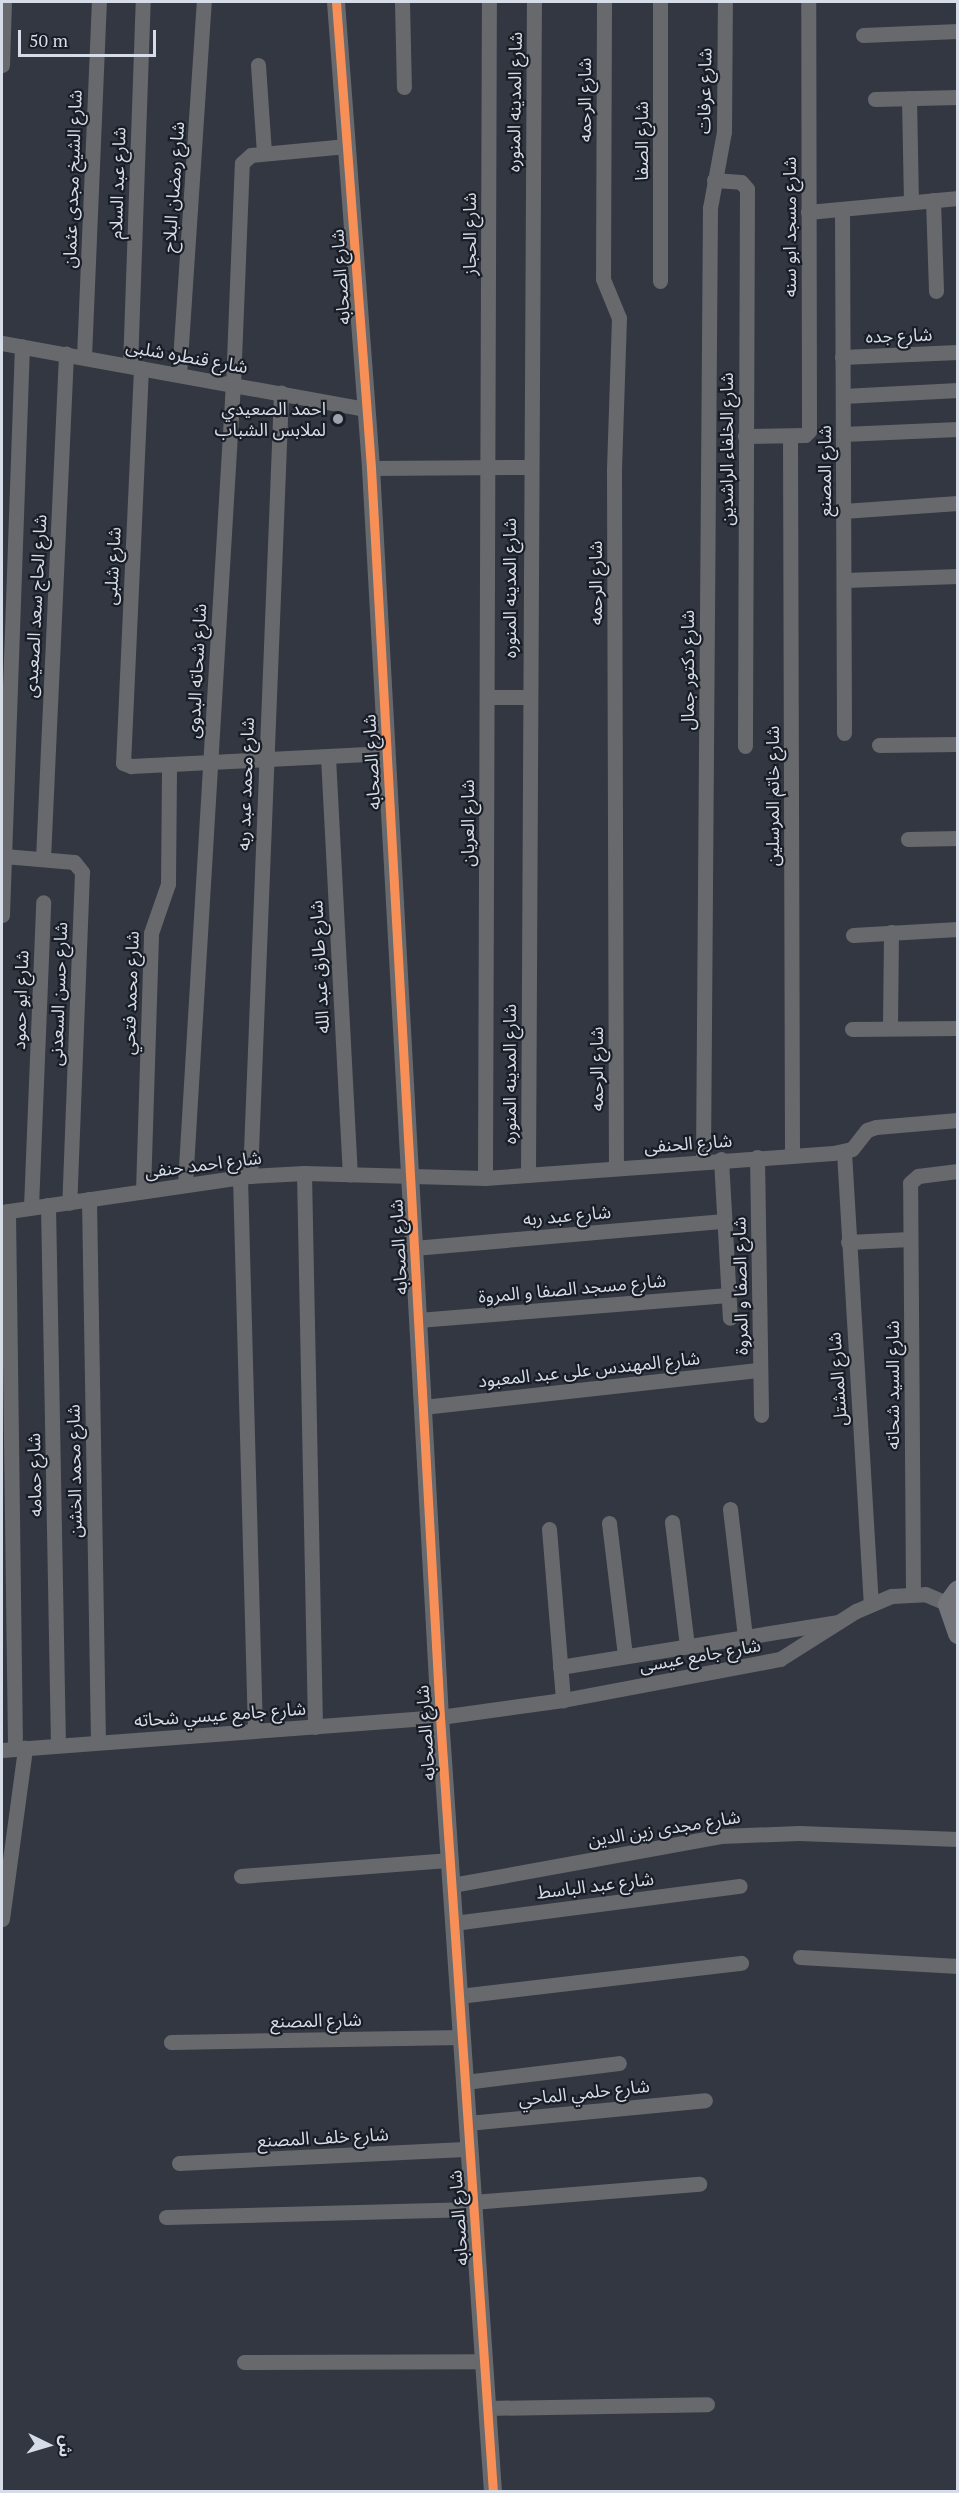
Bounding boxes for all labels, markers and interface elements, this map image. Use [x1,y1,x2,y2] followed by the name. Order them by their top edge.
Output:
[21,18,159,56] scale bar
[29,28,68,52] text: 50 m
[502,32,526,172] street label: شارع المدينه المنوره
[692,48,716,134] street label: شارع عرفات
[573,58,595,142] street label: شارع الرحمه
[58,89,86,269] street label: شارع الشيخ مجدى عثمان
[630,101,652,181] street label: شارع الصفا
[158,121,188,253] street label: شارع رمضان البلاح
[104,126,130,240] street label: شارع عبد السلام
[778,157,800,297] street label: شارع مسجد ابو سنه
[458,192,480,276] street label: شارع الحجاز
[326,228,354,326] street label: شارع الصحابه
[865,323,933,347] street label: شارع جده
[124,335,250,377] street label: شارع قنطره شلبى
[715,372,737,526] street label: شارع الخلفاء الراشدين
[215,398,326,440] place label: احمد الصعيدي لملابس الشباب
[331,412,345,426] marker: احمد الصعيدي لملابس الشباب
[813,425,835,517] street label: شارع المصنع
[19,514,51,698] street label: شارع الحاج سعد الصعيدى
[498,518,520,658] street label: شارع المدينه المنوره
[99,526,125,606] street label: شارع شلبى
[584,541,606,625] street label: شارع الرحمه
[182,603,210,739] street label: شارع شحاته البدوى
[676,610,698,730] street label: شارع دكتور جمال
[358,714,384,810] street label: شارع الصحابه
[232,717,258,851] street label: شارع محمد عبد ربه
[761,726,783,866] street label: شارع خاتم المرسلين
[456,779,478,867] street label: شارع العريان
[305,900,333,1034] street label: شارع طارق عبد الله
[45,922,71,1066] street label: شارع حسن السعدنى
[117,931,143,1055] street label: شارع محمد فتحي
[7,950,33,1050] street label: شارع ابو حمود
[498,1004,520,1144] street label: شارع المدينه المنوره
[585,1027,607,1111] street label: شارع الرحمه
[643,1129,733,1157] street label: شارع الحنفى
[143,1146,263,1182] street label: شارع احمد حنفى
[385,1199,411,1295] street label: شارع الصحابه
[522,1200,612,1230] street label: شارع عبد ربه
[728,1217,752,1355] street label: شارع الصفا و المروة
[477,1269,667,1307] street label: شارع مسجد الصفا و المروة
[881,1320,903,1450] street label: شارع السيد شحاته
[823,1331,851,1427] street label: شارع المشتل
[477,1347,701,1391] street label: شارع المهندس على عبد المعبود
[62,1404,86,1538] street label: شارع محمد الخشن
[22,1433,46,1517] street label: شارع حمامه
[638,1634,762,1676] street label: شارع جامع عيسى
[411,1684,439,1782] street label: شارع الصحابه
[133,1697,307,1731] street label: شارع جامع عيسي شحاته
[586,1805,742,1851] street label: شارع مجدى زين الدين
[535,1867,655,1903] street label: شارع عبد الباسط
[270,2008,362,2032] street label: شارع المصنع
[517,2074,651,2110] street label: شارع حلمي الماحي
[257,2123,389,2151] street label: شارع خلف المصنع
[444,2169,472,2267] street label: شارع الصحابه
[18,2415,78,2475] north arrow
[54,2435,78,2458] text: ش

